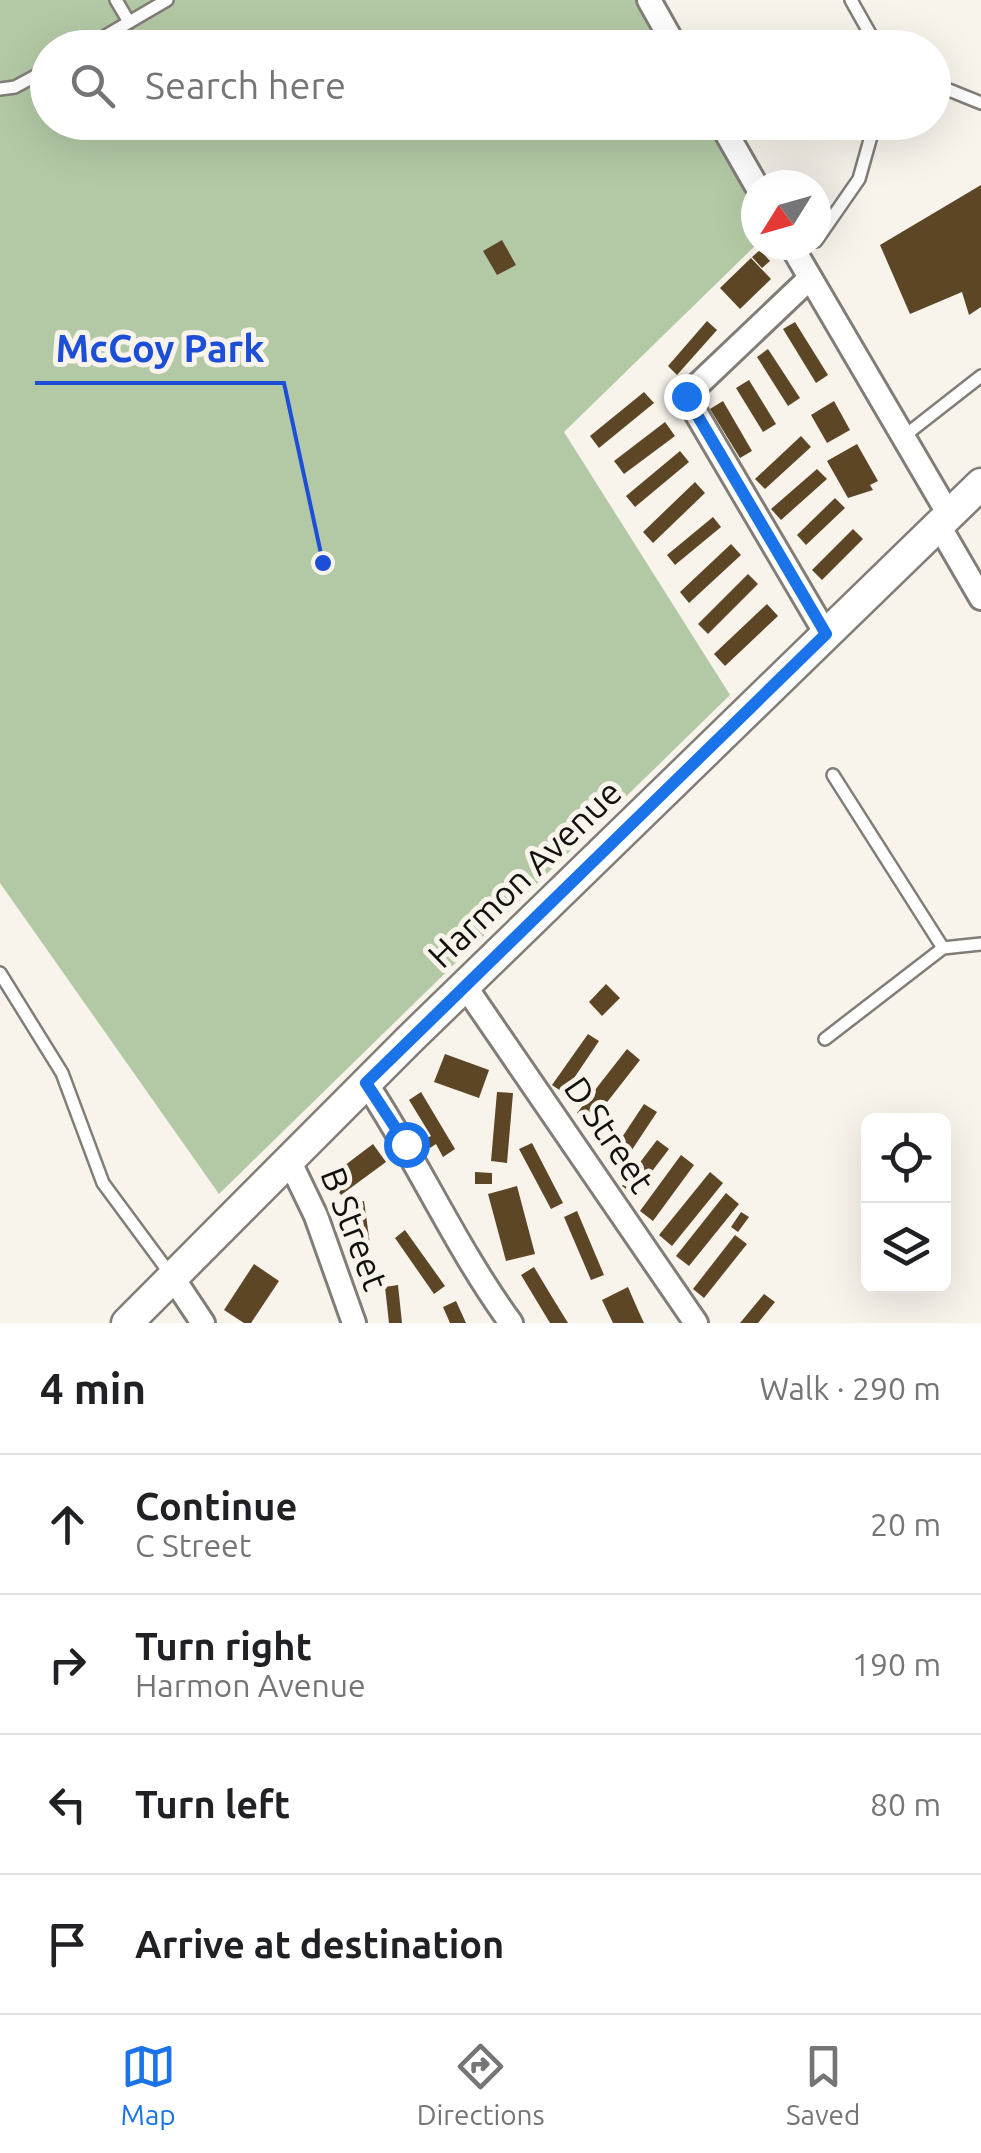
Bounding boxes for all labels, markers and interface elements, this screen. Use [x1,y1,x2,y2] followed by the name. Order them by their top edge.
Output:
[30,30,951,140] search box
[65,58,120,113] icon: search
[145,64,346,106] text: Search here
[741,170,831,260] north arrow
[35,315,284,383] callout: McCoy Park
[55,327,265,369] text: McCoy Park
[664,374,710,420] route end
[420,771,629,975] street label: Harmon Avenue
[557,1069,663,1200] street label: D Street
[861,1113,951,1293] map controls
[861,1113,951,1203] button: locate
[384,1122,430,1168] route start
[313,1162,397,1296] street label: B Street
[861,1203,951,1293] button: layers
[40,1365,146,1412] text: 4 min
[759,1370,941,1406] text: Walk · 290 m
[135,1485,297,1527] text: Continue
[40,1497,95,1552] icon: ahead
[870,1506,941,1542] text: 20 m
[135,1527,251,1563] text: C Street
[135,1625,312,1667] text: Turn right
[40,1637,95,1692] icon: right
[852,1646,941,1682] text: 190 m
[135,1667,366,1703] text: Harmon Avenue
[40,1777,95,1832] icon: left
[135,1783,290,1825] text: Turn left
[870,1786,941,1822] text: 80 m
[40,1917,95,1972] icon: arrive
[135,1923,504,1965] text: Arrive at destination
[121,2039,176,2130] tab: Map
[417,2039,545,2130] tab: Directions
[786,2039,860,2130] tab: Saved

